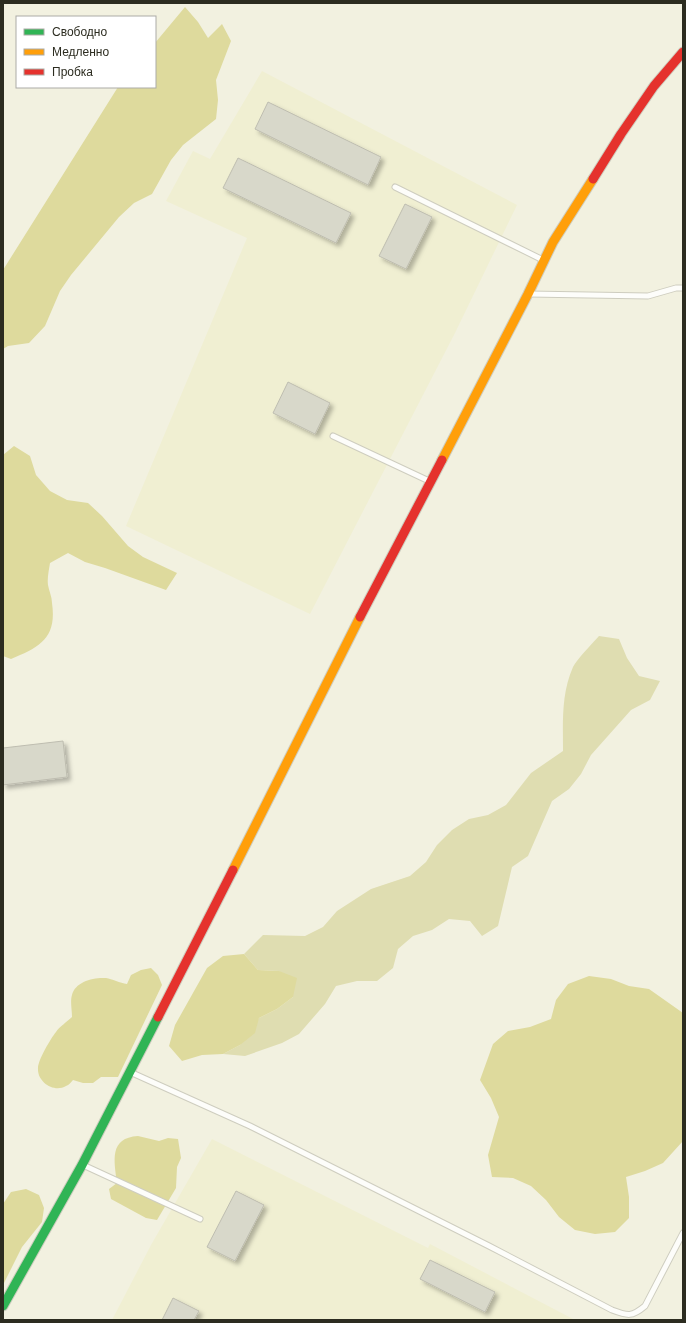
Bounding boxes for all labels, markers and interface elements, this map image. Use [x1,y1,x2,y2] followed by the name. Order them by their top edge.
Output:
[16,16,156,88] legend
[52,25,107,39] text: Свободно
[52,45,109,59] text: Медленно
[52,65,93,79] text: Пробка

